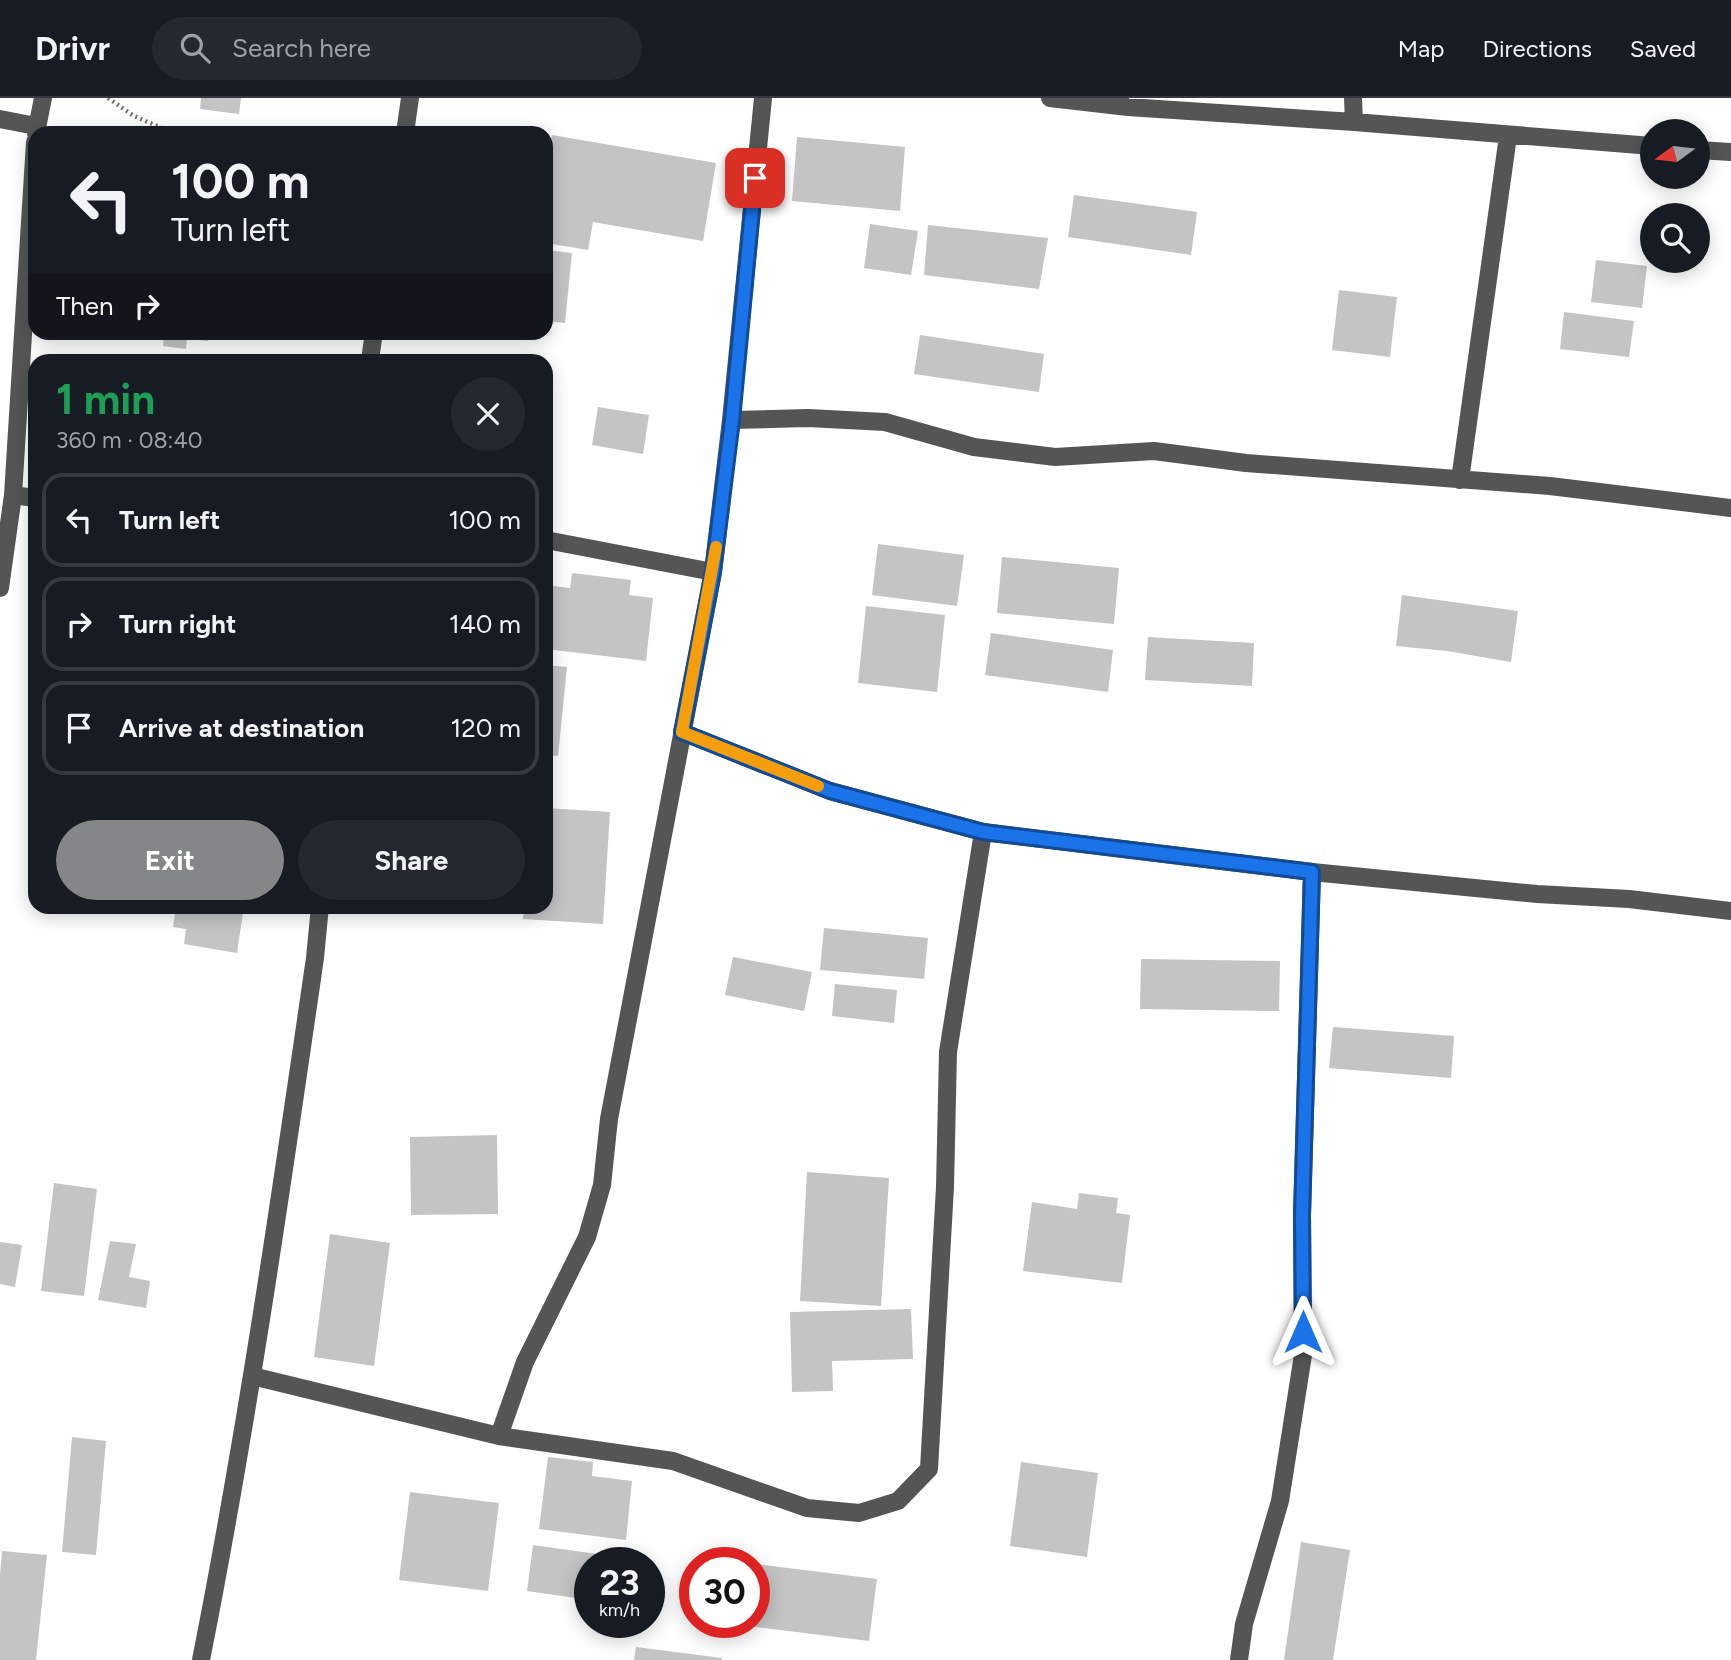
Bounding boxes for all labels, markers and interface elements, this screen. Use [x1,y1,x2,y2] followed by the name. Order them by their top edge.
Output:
[152,17,642,80] search box
[35,29,110,68] text: Drivr
[176,29,214,67] icon: search
[232,32,371,64] text: Search here
[1398,34,1444,63] text: Map
[1482,34,1592,63] text: Directions
[1630,34,1696,63] text: Saved
[1640,119,1710,189] north arrow
[1640,119,1710,273] map controls
[725,148,785,208] pin
[171,151,310,210] text: 100 m
[56,154,147,245] icon: left
[736,159,774,197] icon: arrive
[1640,203,1710,273] button: search
[171,211,290,249] text: Turn left
[128,287,166,325] icon: right
[56,290,114,322] text: Then
[56,374,155,425] text: 1 min
[451,377,525,451] button: close
[56,426,202,454] text: 360 m · 08:40
[60,501,98,539] icon: left
[119,504,220,536] text: Turn left
[448,504,521,536] text: 100 m
[60,605,98,643] icon: right
[119,608,236,640] text: Turn right
[449,608,521,640] text: 140 m
[60,709,98,747] icon: arrive
[119,712,364,744] text: Arrive at destination
[451,712,521,744] text: 120 m
[56,820,284,900] button: Exit
[298,820,525,900] button: Share
[1266,1295,1340,1369] position arrow
[679,1547,770,1638] speed limit sign: 30
[600,1562,639,1604] text: 23
[599,1599,640,1621] text: km/h

